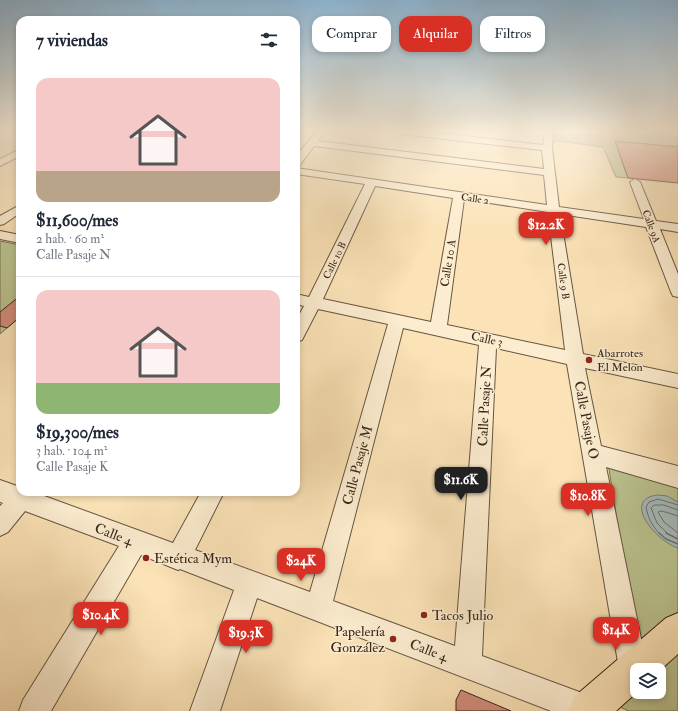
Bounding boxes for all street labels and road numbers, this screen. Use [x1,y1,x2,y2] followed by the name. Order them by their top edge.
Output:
[460,191,489,207] street label: Calle 2
[639,208,663,245] street label: Calle 9A
[437,238,460,288] street label: Calle 10 A
[321,240,349,281] street label: Calle 10 B
[555,262,571,300] street label: Calle 9 B
[470,329,504,350] street label: Calle 3
[474,365,495,447] street label: Calle Pasaje N
[571,379,602,461] street label: Calle Pasaje O
[339,423,376,507] street label: Calle Pasaje M
[92,519,137,550] street label: Calle 4
[407,635,452,666] street label: Calle 4

